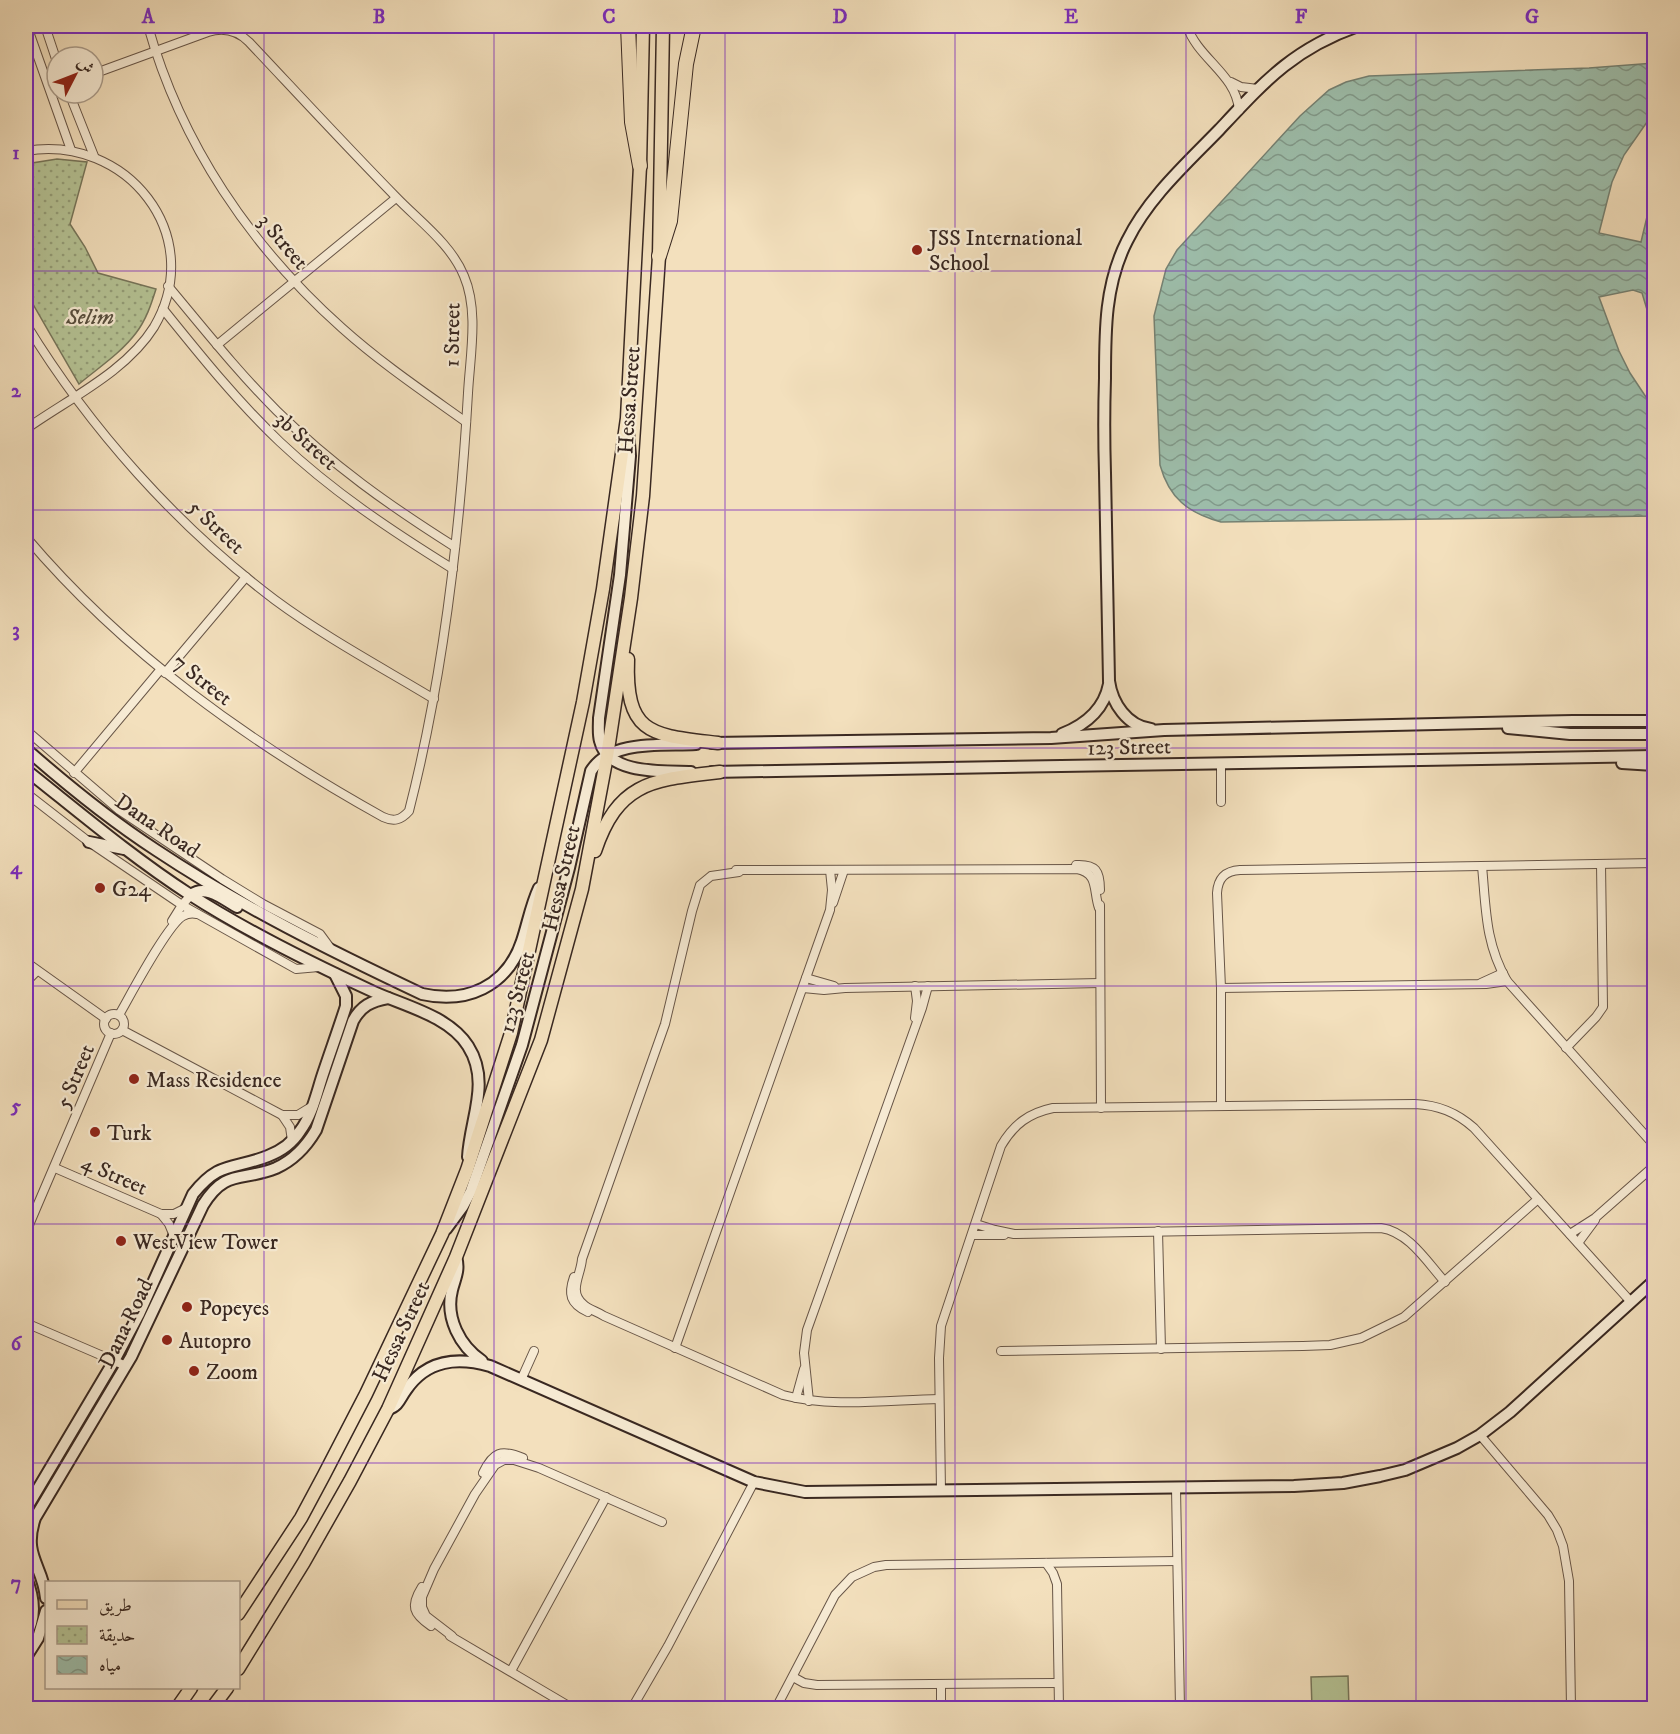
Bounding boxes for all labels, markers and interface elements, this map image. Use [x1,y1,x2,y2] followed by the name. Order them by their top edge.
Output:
[141,5,156,30] text: A
[373,5,385,30] text: B
[602,5,616,30] text: C
[833,5,848,30] text: D
[1064,5,1078,30] text: E
[1295,5,1308,30] text: F
[1525,5,1539,30] text: G
[45,45,105,105] north arrow
[73,53,98,78] text: ش
[12,141,20,166] text: 1
[252,208,314,276] street label: 3 Street
[927,225,1082,277] place label: JSS International School
[910,243,924,257] marker: JSS International School
[438,302,467,368] street label: 1 Street
[65,304,114,331] park label: Selim
[612,345,647,455] street label: Hessa Street
[11,379,22,404] text: 2
[269,406,343,476] street label: 3b Street
[182,494,250,560] street label: 5 Street
[12,618,20,643] text: 3
[167,649,237,712] street label: 7 Street
[1087,733,1171,762] street label: 123 Street
[109,788,205,865] street label: Dana Road
[536,823,587,934] street label: Hessa Street
[10,856,23,881] text: 4
[112,876,152,903] place label: G24
[93,881,107,895] marker: G24
[494,948,541,1036] street label: 123 Street
[50,1040,101,1113] street label: 5 Street
[146,1067,282,1094] place label: Mass Residence
[127,1072,141,1086] marker: Mass Residence
[10,1094,21,1119] text: 5
[107,1120,152,1147] place label: Turk
[88,1125,102,1139] marker: Turk
[77,1149,152,1202] street label: 4 Street
[132,1229,279,1256] place label: WestView Tower
[114,1234,128,1248] marker: WestView Tower
[93,1274,160,1373] street label: Dana Road
[366,1277,436,1386] street label: Hessa Street
[199,1295,269,1322] place label: Popeyes
[180,1300,194,1314] marker: Popeyes
[179,1328,251,1355] place label: Autopro
[11,1332,23,1357] text: 6
[160,1333,174,1347] marker: Autopro
[206,1359,258,1386] place label: Zoom
[187,1364,201,1378] marker: Zoom
[11,1571,21,1596] text: 7
[45,1581,240,1689] legend
[99,1595,132,1617] text: طريق
[99,1625,135,1647] text: حديقة
[99,1655,121,1677] text: مياه

